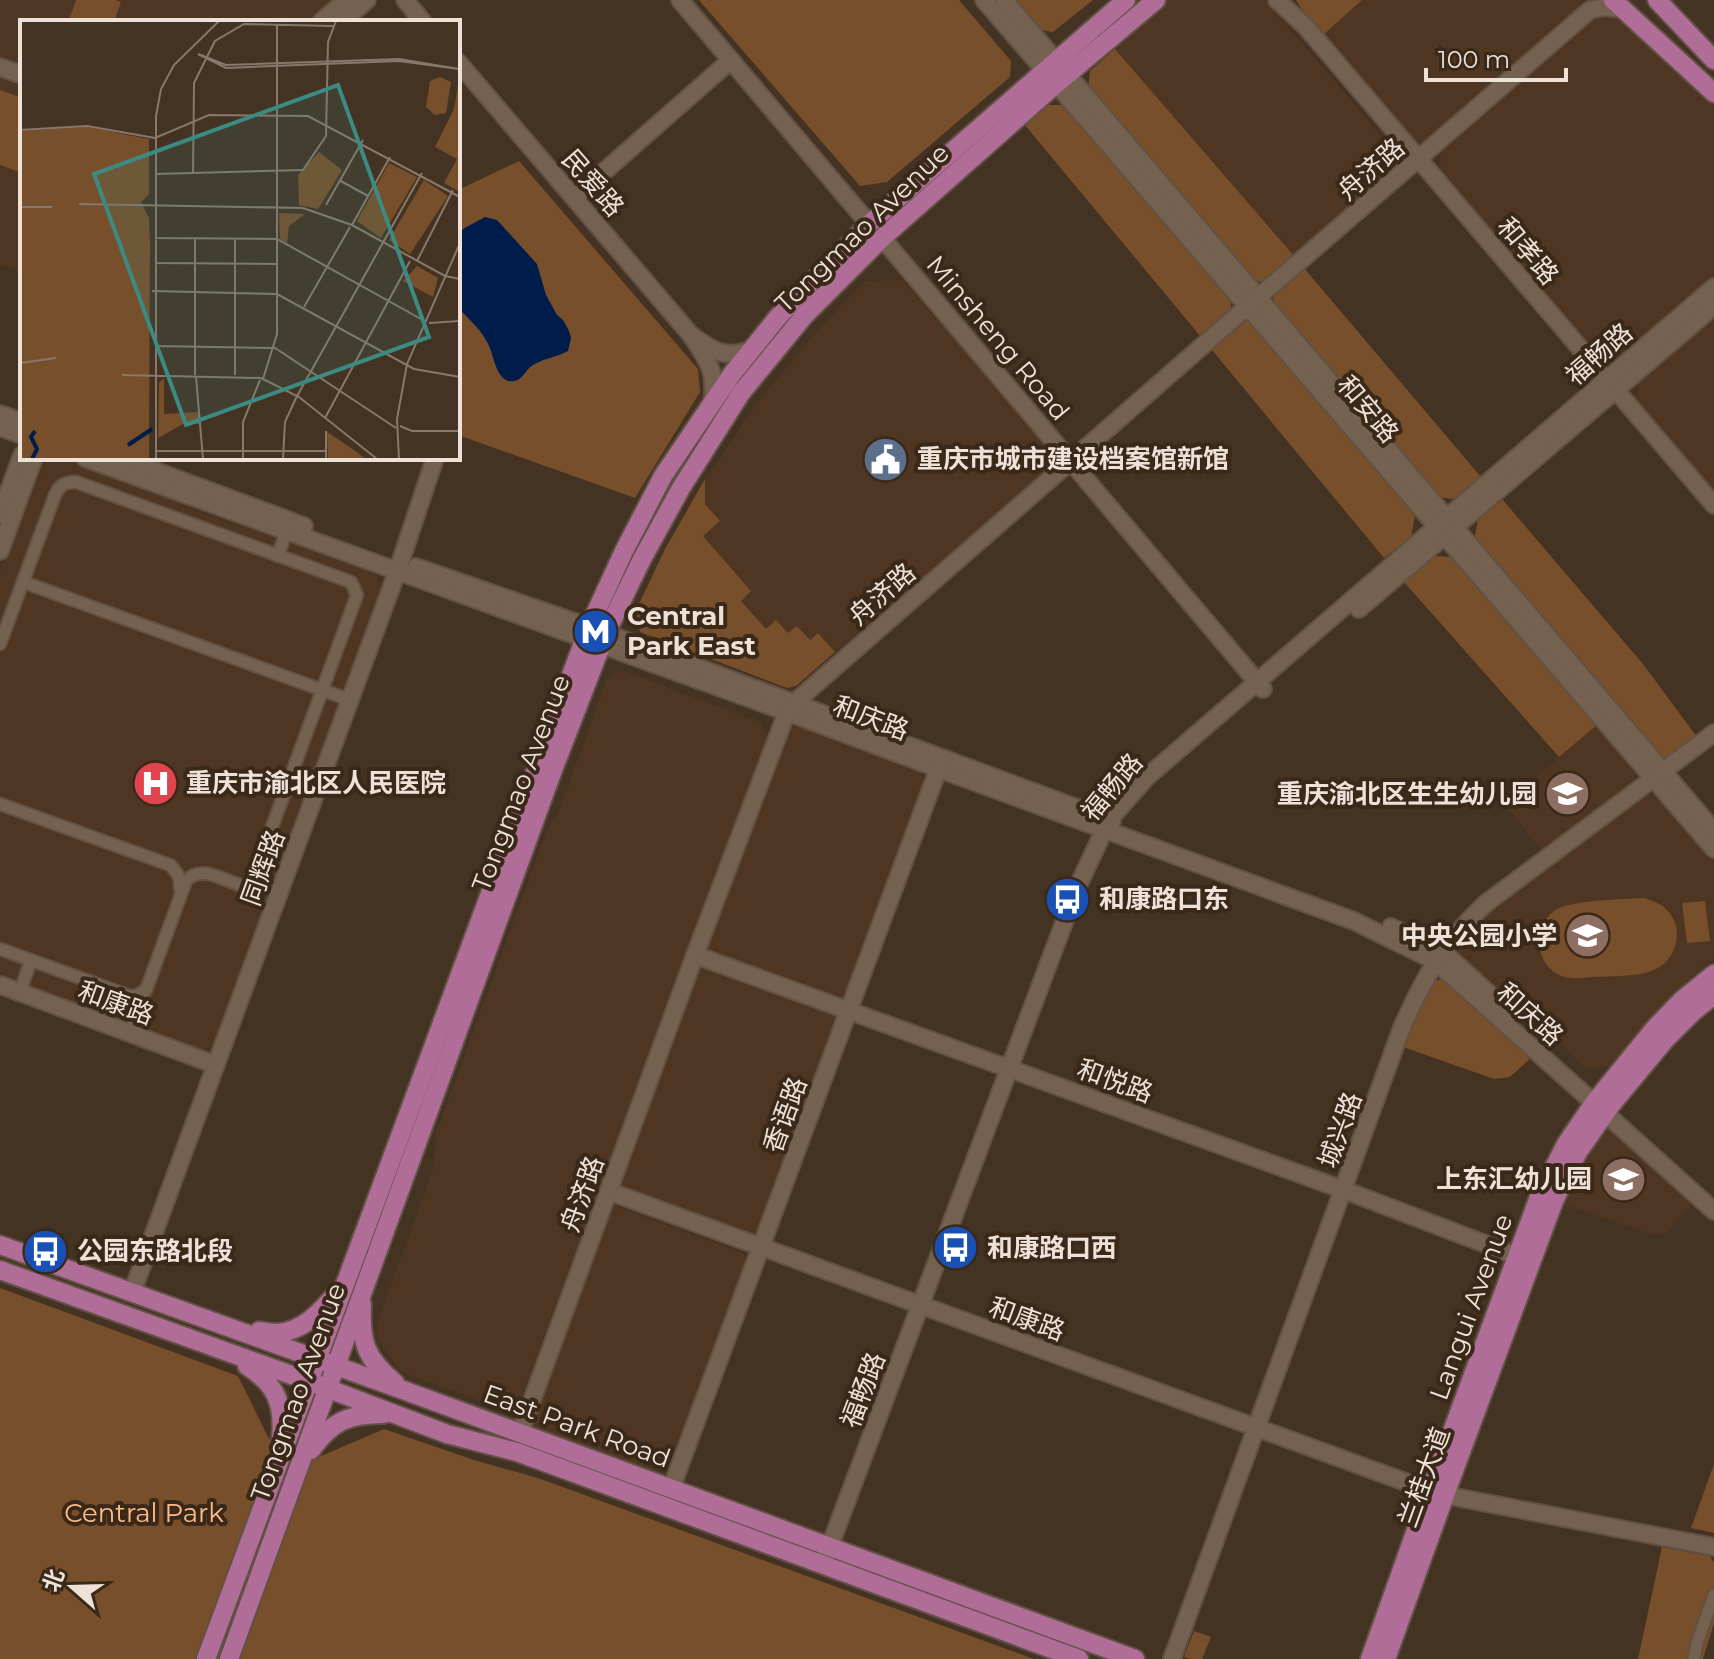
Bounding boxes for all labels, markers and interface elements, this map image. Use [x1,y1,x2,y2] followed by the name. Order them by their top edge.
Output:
[20,20,460,460] inset map
[1426,32,1566,82] scale bar
[1438,45,1510,74] text: 100 m
[1331,131,1411,207] street label: 舟济路
[768,137,956,319] street label: Tongmao Avenue
[555,143,631,223] street label: 民爱路
[1491,211,1565,291] street label: 和孝路
[920,249,1076,427] street label: Minsheng Road
[1559,316,1639,392] street label: 福畅路
[1331,369,1405,449] street label: 和安路
[862,435,910,483] public building icon: 重庆市城市建设档案馆新馆
[917,443,1229,475] place label: 重庆市城市建设档案馆新馆
[842,556,922,632] street label: 舟济路
[627,600,756,662] place label: Central Park East
[572,607,620,655] metro station icon: Central Park East
[465,670,577,896] street label: Tongmao Avenue
[829,689,913,747] street label: 和庆路
[1075,747,1149,827] street label: 福畅路
[131,759,179,807] hospital icon: 重庆市渝北区人民医院
[186,767,446,799] place label: 重庆市渝北区人民医院
[1544,770,1592,818] school or university icon: 重庆渝北区生生幼儿园
[1277,778,1537,810] place label: 重庆渝北区生生幼儿园
[235,826,291,910] street label: 同辉路
[1044,875,1092,923] bus stop icon: 和康路口东
[1099,883,1229,915] place label: 和康路口东
[1564,912,1612,960] school or university icon: 中央公园小学
[1401,920,1557,952] place label: 中央公园小学
[74,975,158,1031] street label: 和康路
[1490,976,1570,1052] street label: 和庆路
[1073,1053,1157,1109] street label: 和悦路
[757,1073,813,1157] street label: 香语路
[1312,1088,1368,1172] street label: 城兴路
[554,1152,610,1236] street label: 舟济路
[1599,1155,1647,1203] school or university icon: 上东汇幼儿园
[1436,1163,1592,1195] place label: 上东汇幼儿园
[1423,1210,1519,1404] street label: Langui Avenue
[932,1224,980,1272] bus stop icon: 和康路口西
[22,1227,70,1275] bus stop icon: 公园东路北段
[987,1232,1117,1264] place label: 和康路口西
[77,1235,233,1267] place label: 公园东路北段
[244,1279,352,1505] street label: Tongmao Avenue
[985,1291,1069,1347] street label: 和康路
[834,1348,892,1432] street label: 福畅路
[479,1377,675,1475] street label: East Park Road
[1391,1423,1457,1531] street label: 兰桂大道
[64,1497,224,1529] park label: Central Park
[32,1547,112,1627] north arrow
[37,1565,70,1595] text: 北

